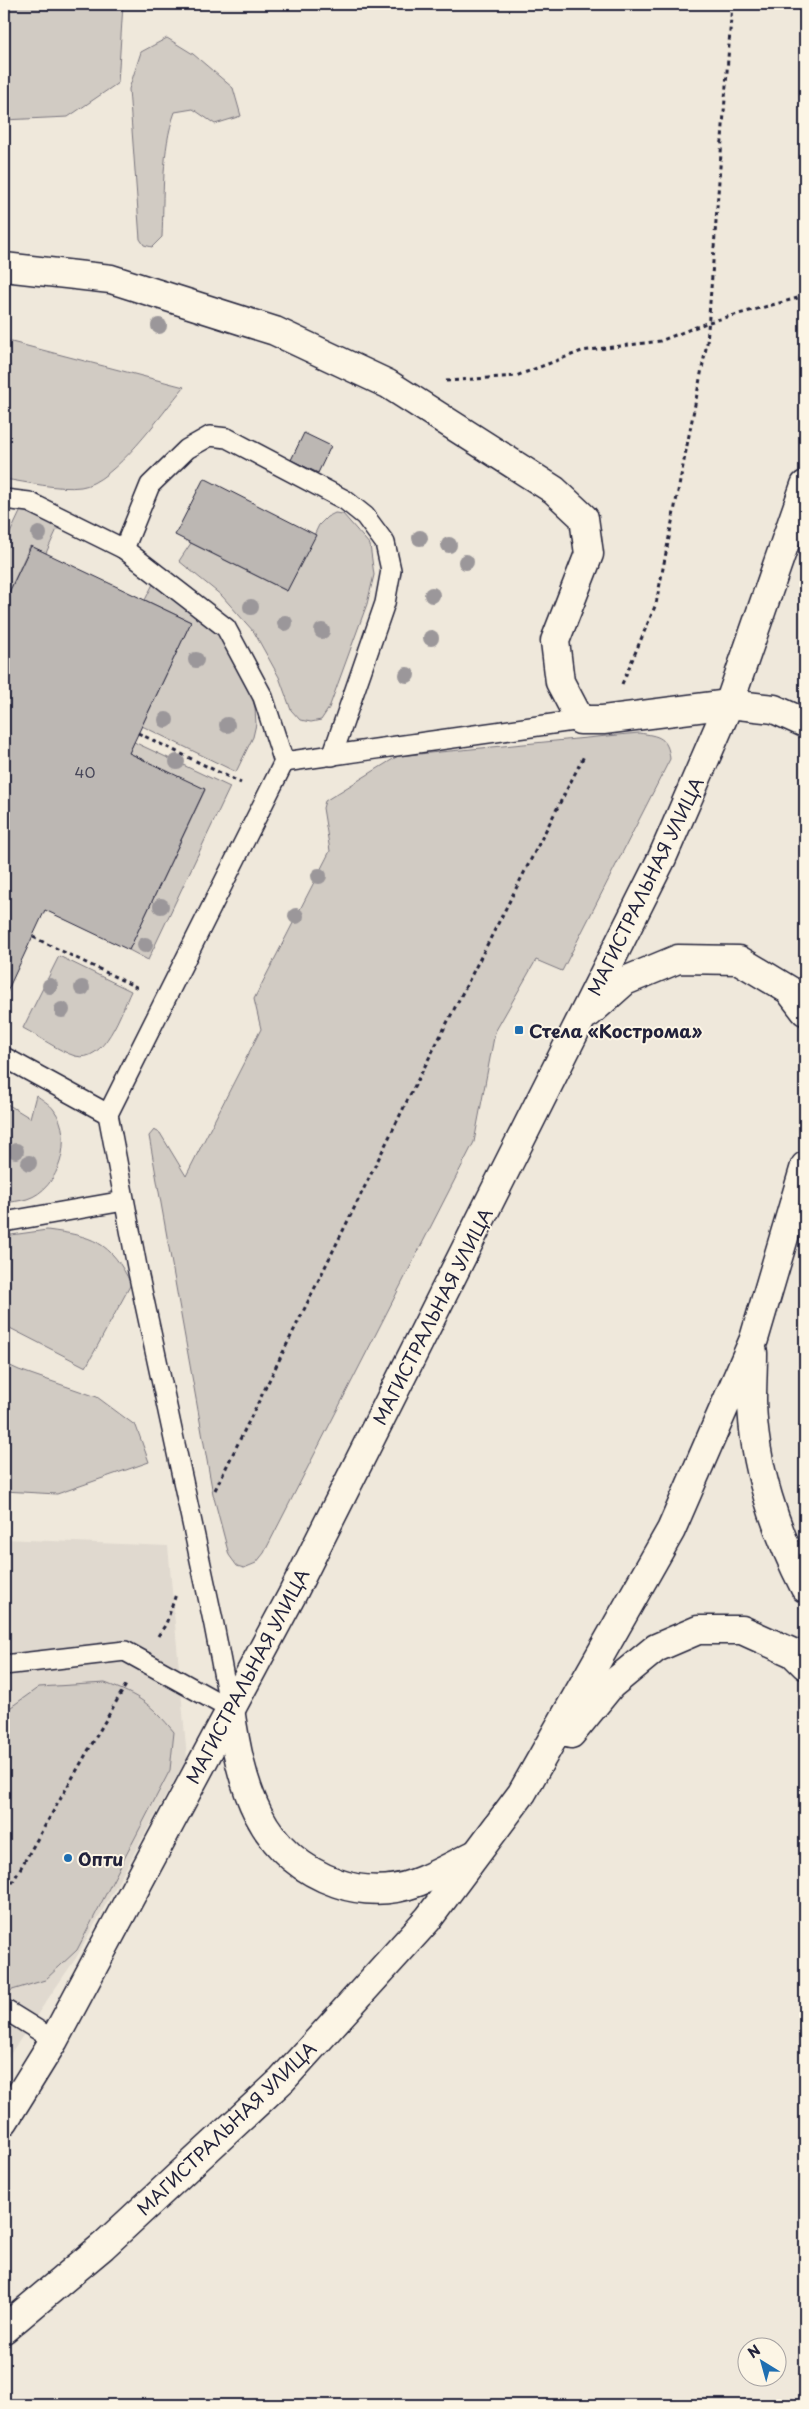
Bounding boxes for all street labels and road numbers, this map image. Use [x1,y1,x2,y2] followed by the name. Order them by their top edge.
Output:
[580,772,710,1000] street label: МАГИСТРАЛЬНАЯ УЛИЦА
[365,1203,499,1429] street label: МАГИСТРАЛЬНАЯ УЛИЦА
[179,1563,315,1788] street label: МАГИСТРАЛЬНАЯ УЛИЦА
[130,2035,322,2221] street label: МАГИСТРАЛЬНАЯ УЛИЦА

